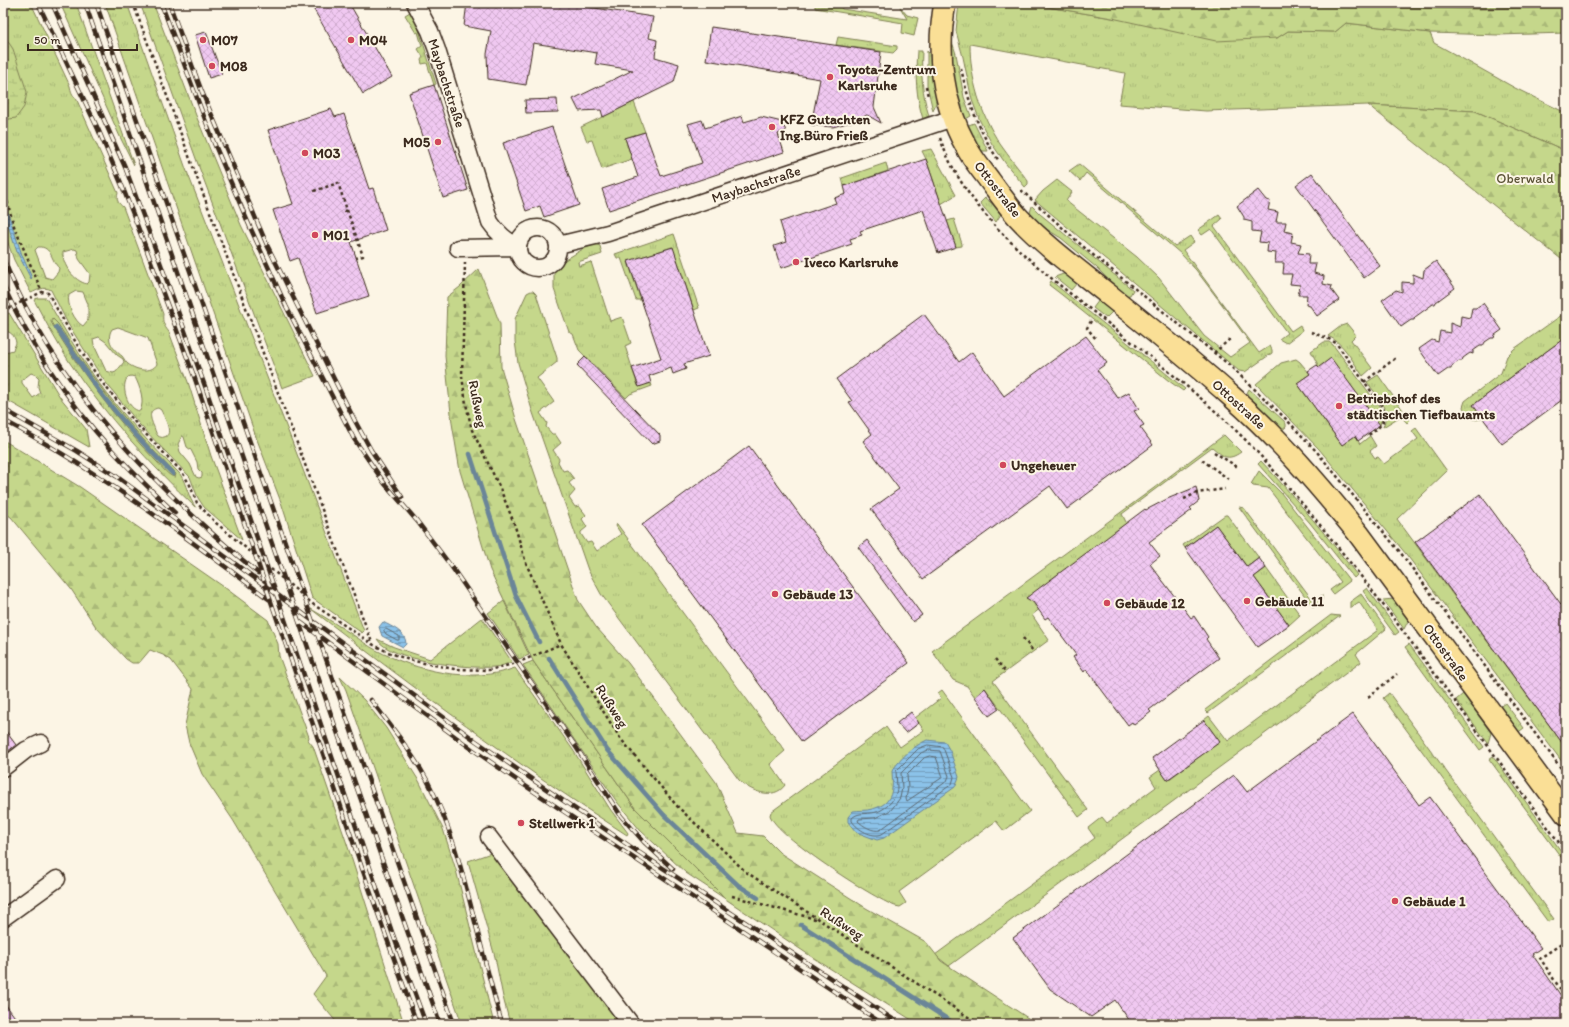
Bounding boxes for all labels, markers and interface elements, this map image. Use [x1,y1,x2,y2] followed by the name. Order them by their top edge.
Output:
[28,26,137,52] scale bar
[211,32,238,49] place label: M07
[359,32,388,49] place label: M04
[34,33,60,47] text: 50 m
[198,35,208,45] marker: M07
[346,35,356,45] marker: M04
[424,36,469,130] street label: Maybachstraße
[220,58,248,75] place label: M08
[207,61,217,71] marker: M08
[837,61,936,94] place label: Toyota-Zentrum Karlsruhe
[825,72,835,82] marker: Toyota-Zentrum Karlsruhe
[780,111,871,144] place label: KFZ Gutachten Ing.Büro Frieß
[767,122,777,132] marker: KFZ Gutachten Ing.Büro Frieß
[403,134,431,151] place label: M05
[433,137,443,147] marker: M05
[313,145,341,162] place label: M03
[300,148,310,158] marker: M03
[970,158,1025,221] street label: Ottostraße
[709,162,803,207] street label: Maybachstraße
[1496,170,1554,187] park label: Oberwald
[323,227,350,244] place label: M01
[310,230,320,240] marker: M01
[804,254,899,271] place label: Iveco Karlsruhe
[791,257,801,267] marker: Iveco Karlsruhe
[1208,376,1269,433] street label: Ottostraße
[465,379,491,430] street label: Rußweg
[1347,390,1495,423] place label: Betriebshof des städtischen Tiefbauamts
[1334,401,1344,411] marker: Betriebshof des städtischen Tiefbauamts
[1011,457,1077,474] place label: Ungeheuer
[998,460,1008,470] marker: Ungeheuer
[783,586,853,603] place label: Gebäude 13
[770,589,780,599] marker: Gebäude 13
[1255,593,1324,610] place label: Gebäude 11
[1115,595,1185,612] place label: Gebäude 12
[1242,596,1252,606] marker: Gebäude 11
[1102,598,1112,608] marker: Gebäude 12
[1419,620,1472,684] street label: Ottostraße
[592,681,632,732] street label: Rußweg
[529,815,596,832] place label: Stellwerk 1
[516,818,526,828] marker: Stellwerk 1
[1403,893,1466,910] place label: Gebäude 1
[1390,896,1400,906] marker: Gebäude 1
[817,903,867,944] street label: Rußweg

